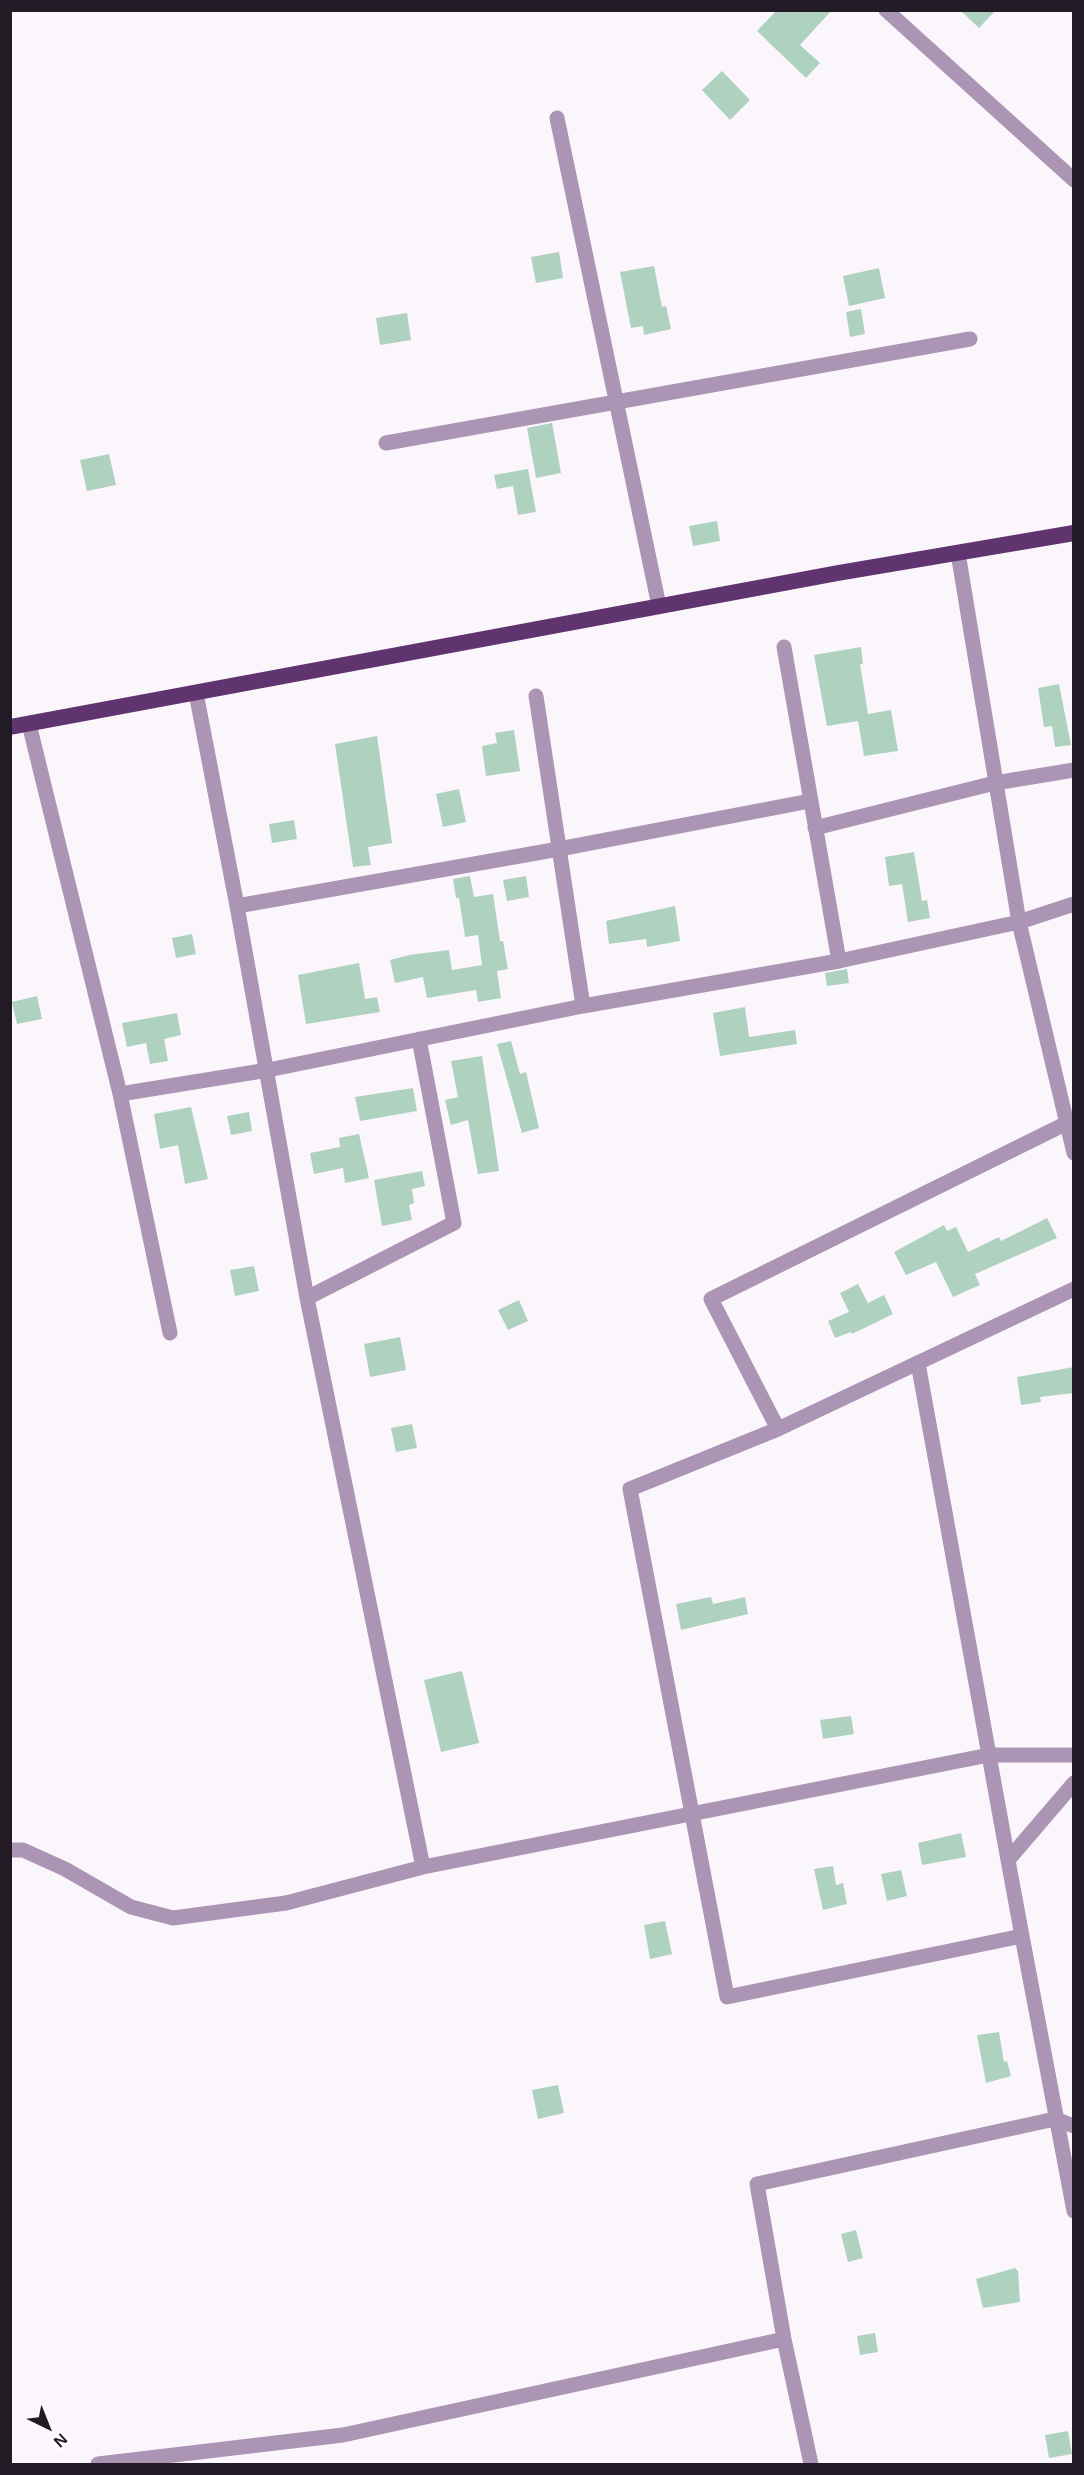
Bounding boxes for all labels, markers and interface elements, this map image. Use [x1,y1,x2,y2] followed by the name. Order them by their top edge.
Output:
[18,2397,78,2457] north arrow
[51,2430,71,2451] text: N

